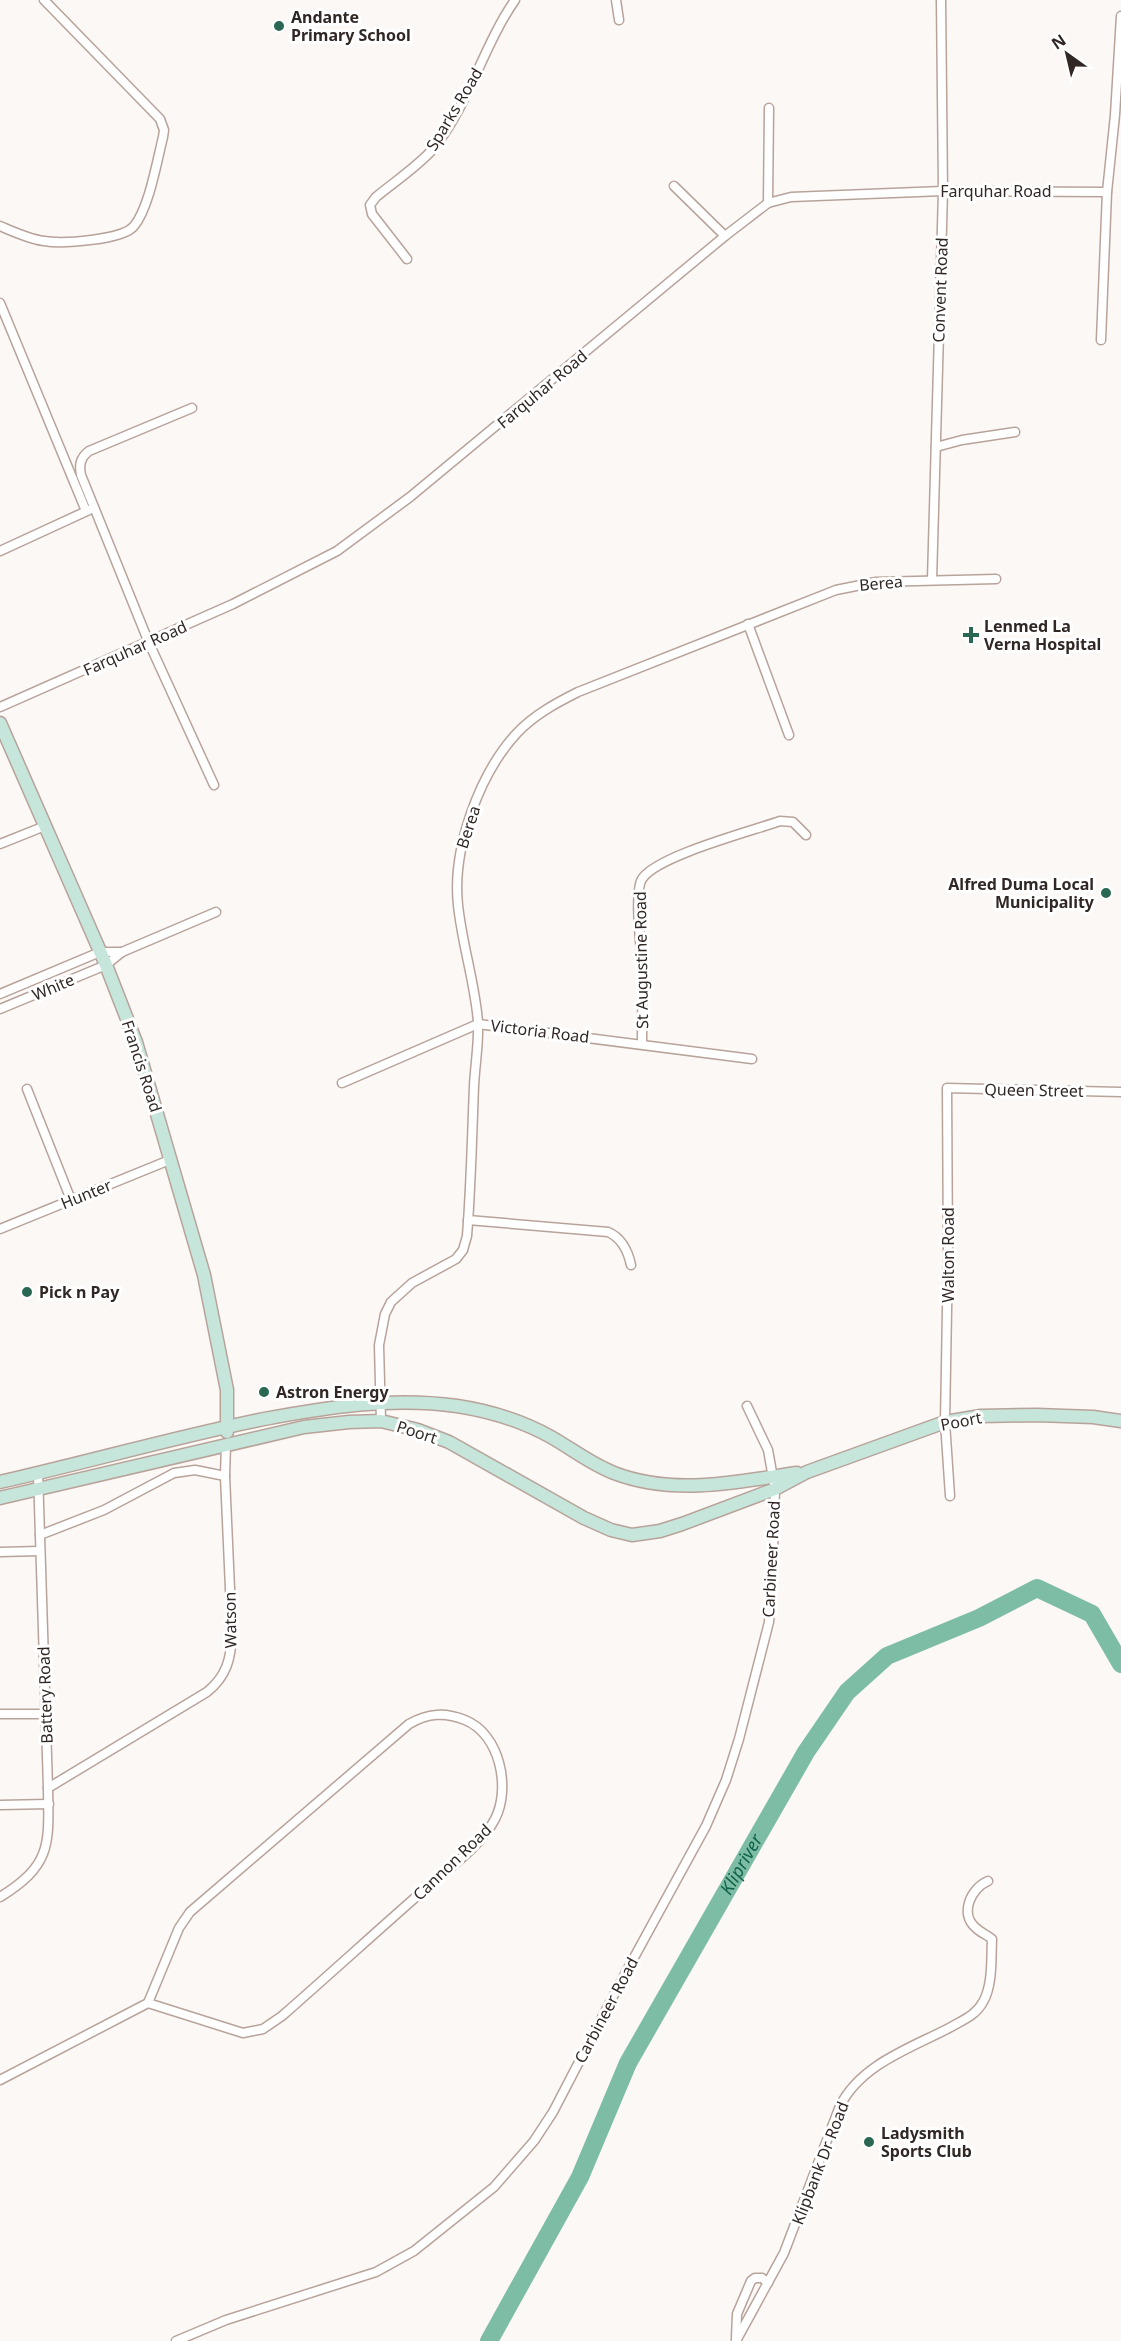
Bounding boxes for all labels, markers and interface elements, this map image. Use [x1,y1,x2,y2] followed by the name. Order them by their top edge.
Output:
[291,6,411,46] place label: Andante Primary School
[272,19,286,33] marker: Andante Primary School
[1037,24,1097,84] north arrow
[1047,29,1070,54] text: N
[421,63,487,155] street label: Sparks Road
[940,180,1052,202] street label: Farquhar Road
[927,237,953,343] street label: Convent Road
[492,345,592,433] street label: Farquhar Road
[858,570,904,596] street label: Berea
[80,615,190,681] street label: Farquhar Road
[984,615,1101,655] place label: Lenmed La Verna Hospital
[962,626,980,644] marker: Lenmed La Verna Hospital
[451,803,485,851] street label: Berea
[948,873,1095,913] place label: Alfred Duma Local Municipality
[1099,886,1113,900] marker: Alfred Duma Local Municipality
[629,891,653,1029] street label: St Augustine Road
[29,968,77,1006] street label: White
[489,1014,591,1048] street label: Victoria Road
[117,1017,167,1115] street label: Francis Road
[984,1078,1084,1102] street label: Queen Street
[57,1174,115,1214] street label: Hunter
[937,1207,959,1303] street label: Walton Road
[39,1281,120,1303] place label: Pick n Pay
[20,1285,34,1299] marker: Pick n Pay
[276,1381,389,1403] place label: Astron Energy
[257,1385,271,1399] marker: Astron Energy
[939,1406,984,1436] street label: Poort
[394,1415,440,1449] street label: Poort
[757,1500,785,1618] street label: Carbineer Road
[219,1592,241,1648] street label: Watson
[32,1646,58,1744] street label: Battery Road
[408,1819,496,1905] street label: Cannon Road
[714,1829,768,1899] water label: Klipriver
[569,1953,643,2067] street label: Carbineer Road
[786,2098,854,2228] street label: Klipbank Dr Road
[881,2122,972,2162] place label: Ladysmith Sports Club
[862,2135,876,2149] marker: Ladysmith Sports Club

